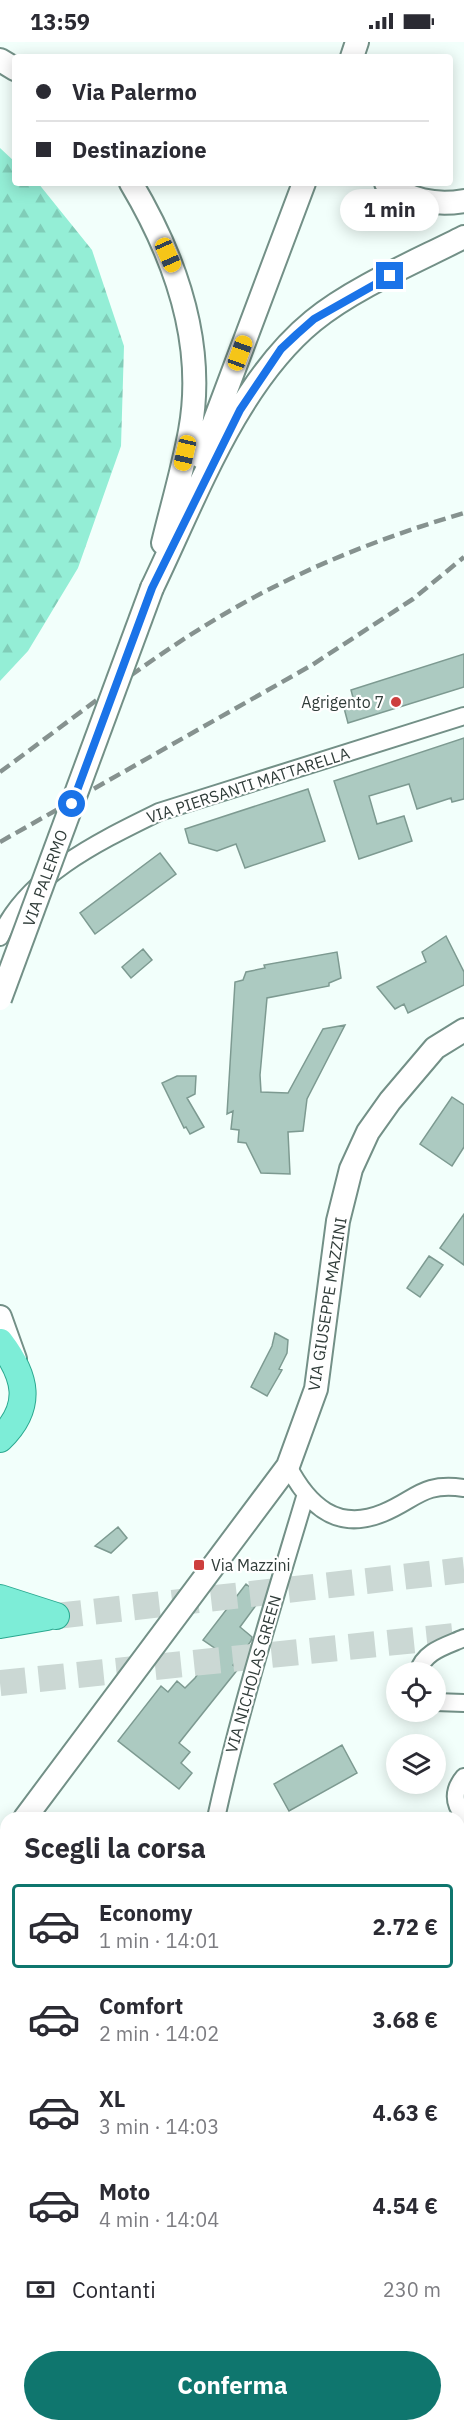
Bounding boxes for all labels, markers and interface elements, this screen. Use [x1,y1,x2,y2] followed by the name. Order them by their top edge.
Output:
[30,7,90,36] text: 13:59
[72,77,197,106] text: Via Palermo
[72,135,207,164] text: Destinazione
[340,189,440,231] callout: 1 min
[363,196,416,223] text: 1 min
[152,235,184,275] car
[376,262,403,289] route end
[225,333,255,373] car
[172,433,198,473] car
[301,692,384,712] place label: Agrigento 7
[389,695,403,709] marker: Agrigento 7
[144,743,352,827] street label: VIA PIERSANTI MATTARELLA
[58,790,85,817] route start
[18,827,72,929] street label: VIA PALERMO
[303,1216,351,1392] street label: VIA GIUSEPPE MAZZINI
[211,1555,291,1575] place label: Via Mazzini
[192,1558,206,1572] marker: Via Mazzini
[221,1593,285,1755] street label: VIA NICHOLAS GREEN
[386,1662,446,1794] map controls
[386,1662,446,1722] button: locate
[386,1734,446,1794] button: layers
[24,1830,206,1865] text: Scegli la corsa
[99,1898,193,1927] text: Economy
[27,1899,81,1953] icon: car
[373,1912,438,1941] text: 2.72 €
[99,1927,219,1954] text: 1 min · 14:01
[99,1991,183,2020] text: Comfort
[27,1992,81,2046] icon: car
[373,2005,438,2034] text: 3.68 €
[99,2020,219,2047] text: 2 min · 14:02
[99,2084,125,2113] text: XL
[27,2085,81,2139] icon: car
[373,2098,438,2127] text: 4.63 €
[99,2113,219,2140] text: 3 min · 14:03
[99,2177,150,2206] text: Moto
[27,2178,81,2232] icon: car
[373,2191,438,2220] text: 4.54 €
[99,2206,219,2233] text: 4 min · 14:04
[24,2273,57,2306] icon: cash
[72,2275,156,2304] text: Contanti
[383,2276,441,2303] text: 230 m
[24,2351,441,2420] button: Conferma

